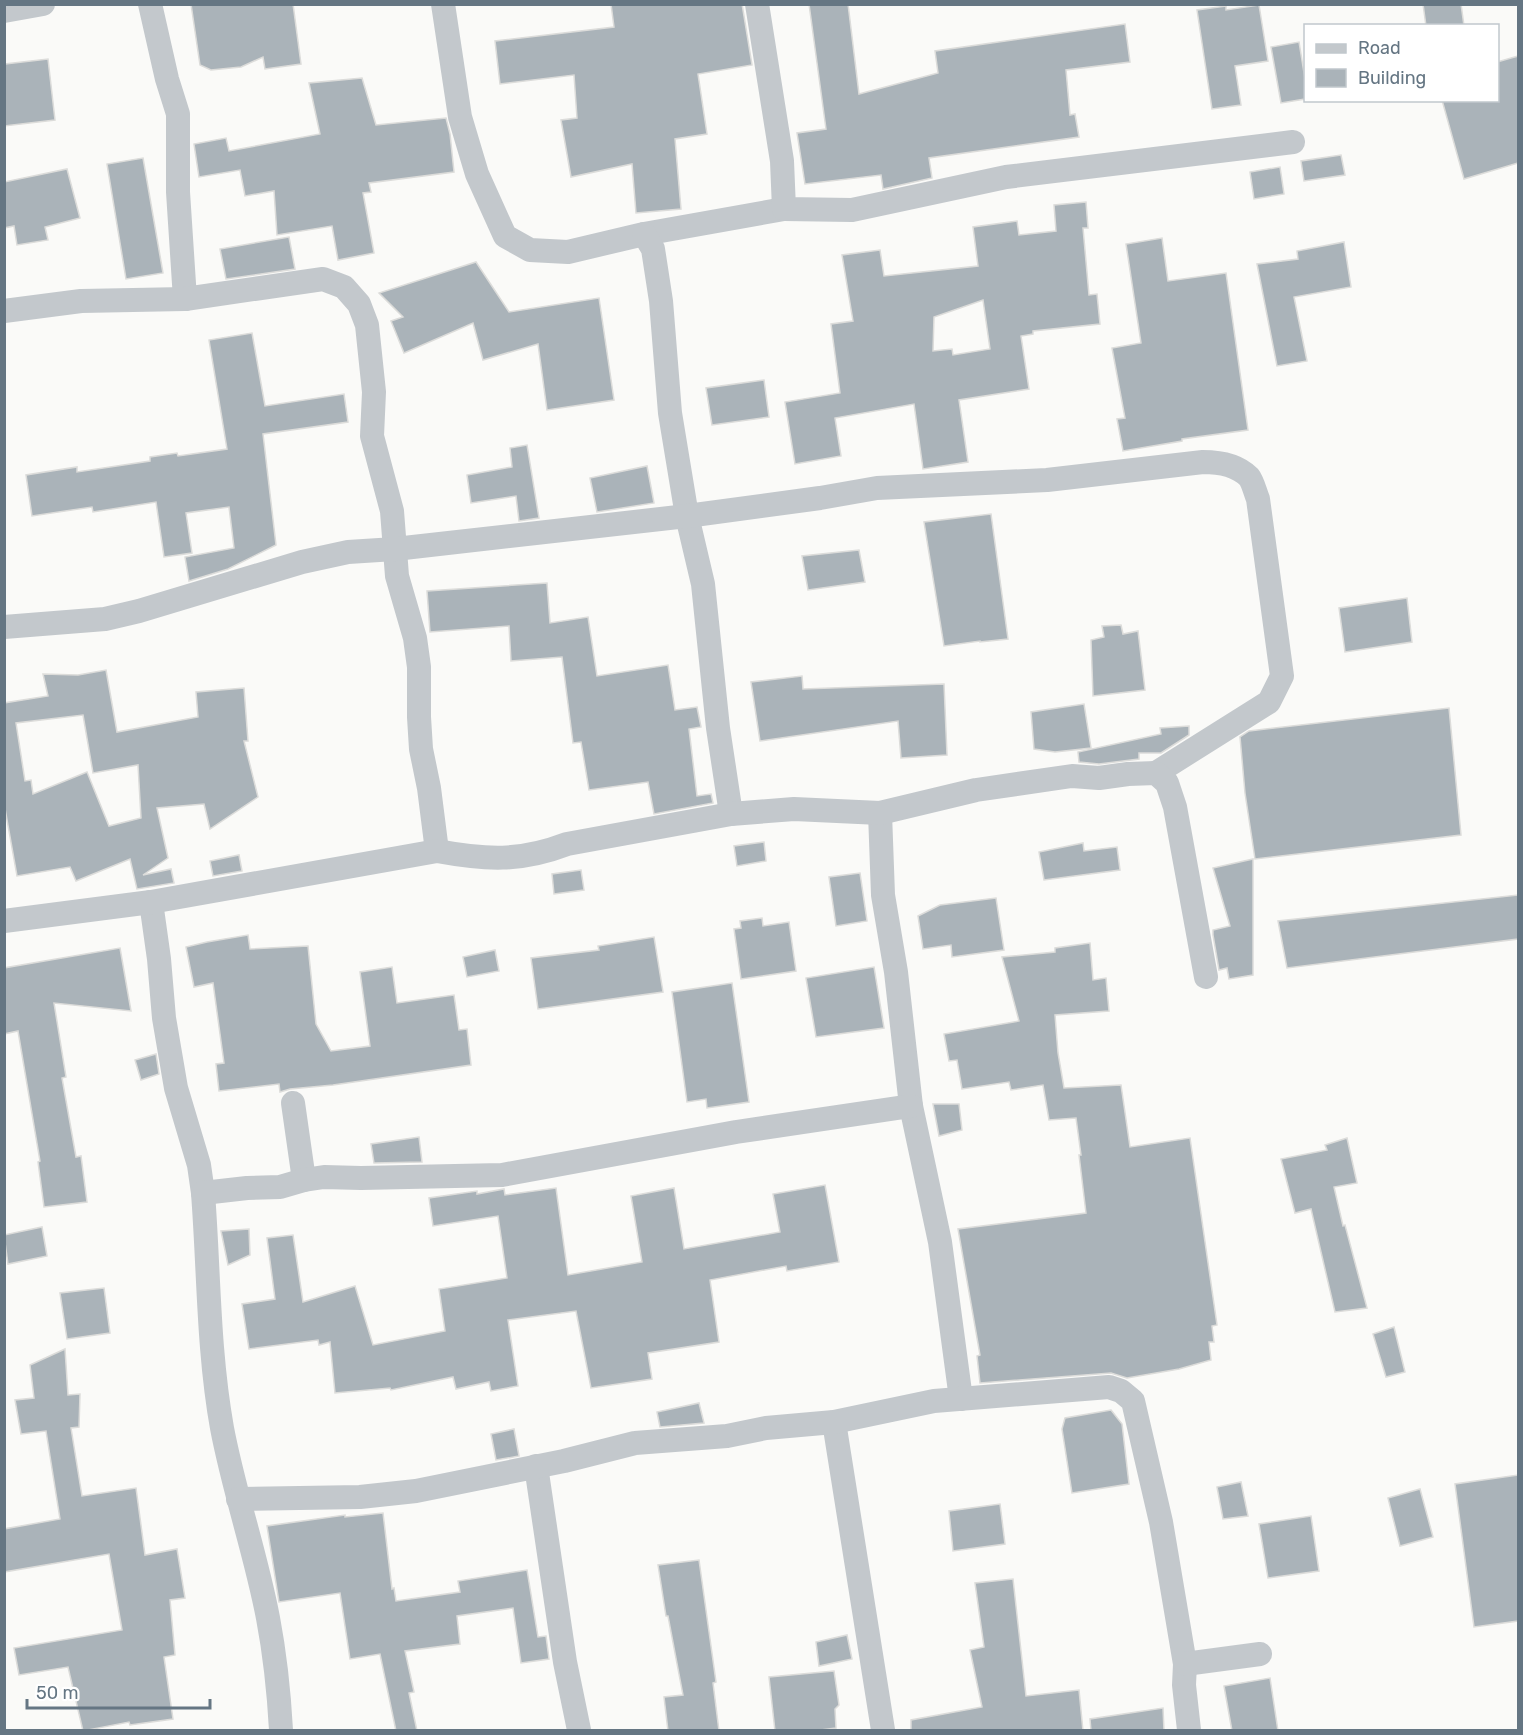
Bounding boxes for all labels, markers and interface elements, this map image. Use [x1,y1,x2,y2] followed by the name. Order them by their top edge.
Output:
[1304,24,1499,102] legend
[1358,37,1401,59] text: Road
[1358,67,1426,89] text: Building
[27,1672,210,1710] scale bar
[36,1682,79,1704] text: 50 m

